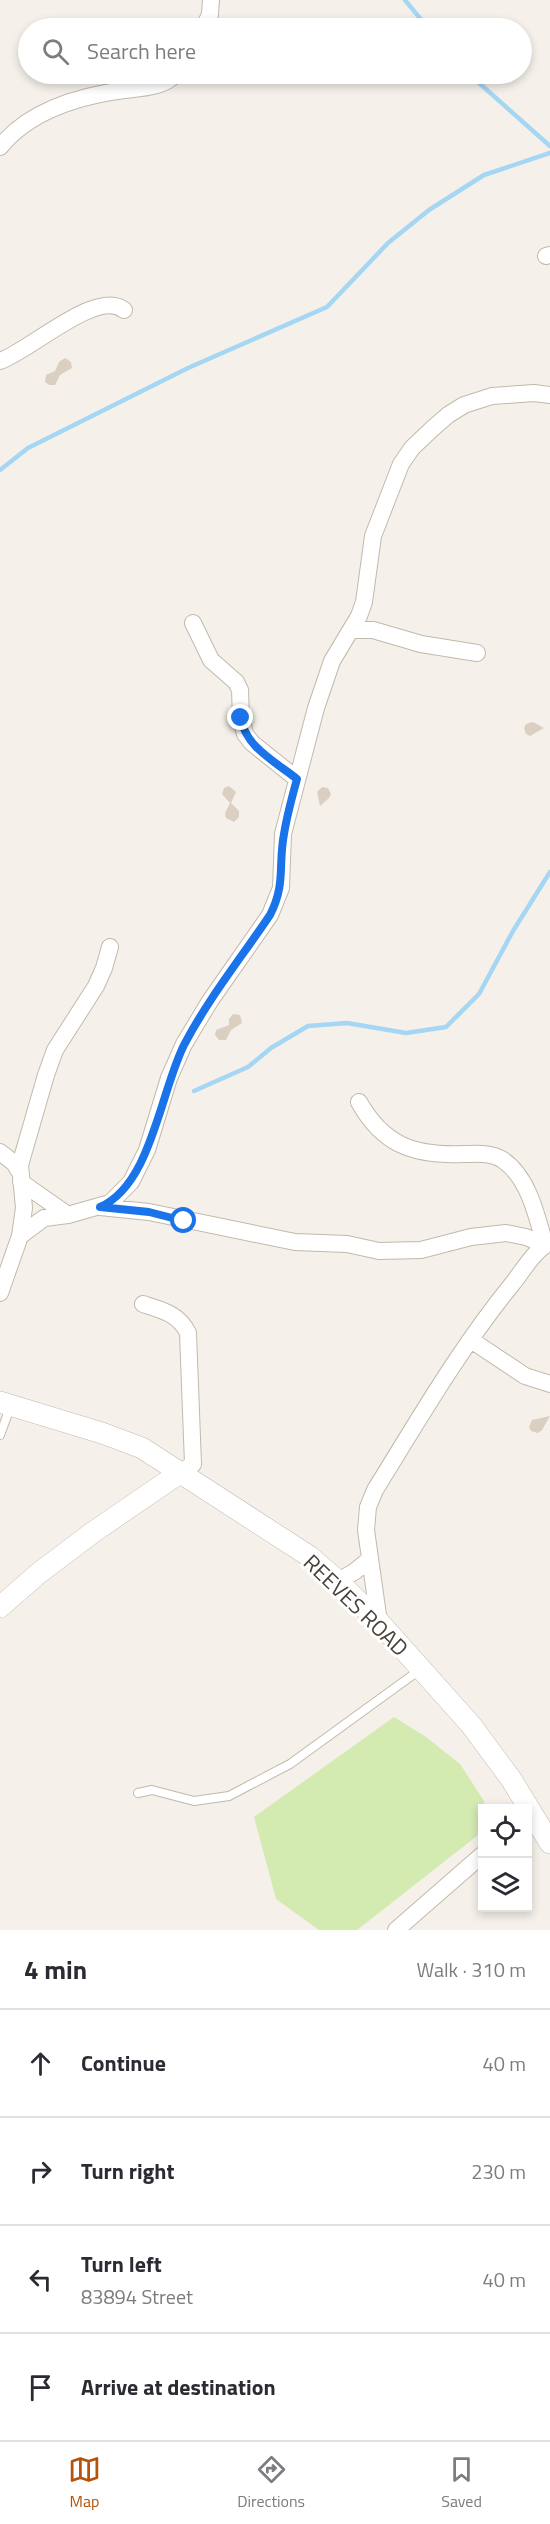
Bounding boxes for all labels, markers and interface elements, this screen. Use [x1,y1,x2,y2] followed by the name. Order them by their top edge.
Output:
[18,18,532,84] search box
[87,34,196,68] text: Search here
[39,35,72,68] icon: search
[227,704,253,730] route end
[170,1207,196,1233] route start
[296,1546,416,1664] street label: REEVES ROAD
[478,1804,532,1912] map controls
[478,1804,532,1858] button: locate
[478,1858,532,1912] button: layers
[24,1950,87,1989] text: 4 min
[417,1954,526,1985] text: Walk · 310 m
[81,2046,166,2080] text: Continue
[24,2047,57,2080] icon: ahead
[482,2048,526,2079] text: 40 m
[81,2154,175,2188] text: Turn right
[24,2155,57,2188] icon: right
[471,2156,526,2187] text: 230 m
[81,2247,162,2281] text: Turn left
[24,2263,57,2296] icon: left
[482,2264,526,2295] text: 40 m
[81,2281,193,2312] text: 83894 Street
[81,2370,276,2404] text: Arrive at destination
[24,2371,57,2404] icon: arrive
[68,2453,101,2513] tab: Map
[237,2453,305,2513] tab: Directions
[441,2453,482,2513] tab: Saved

